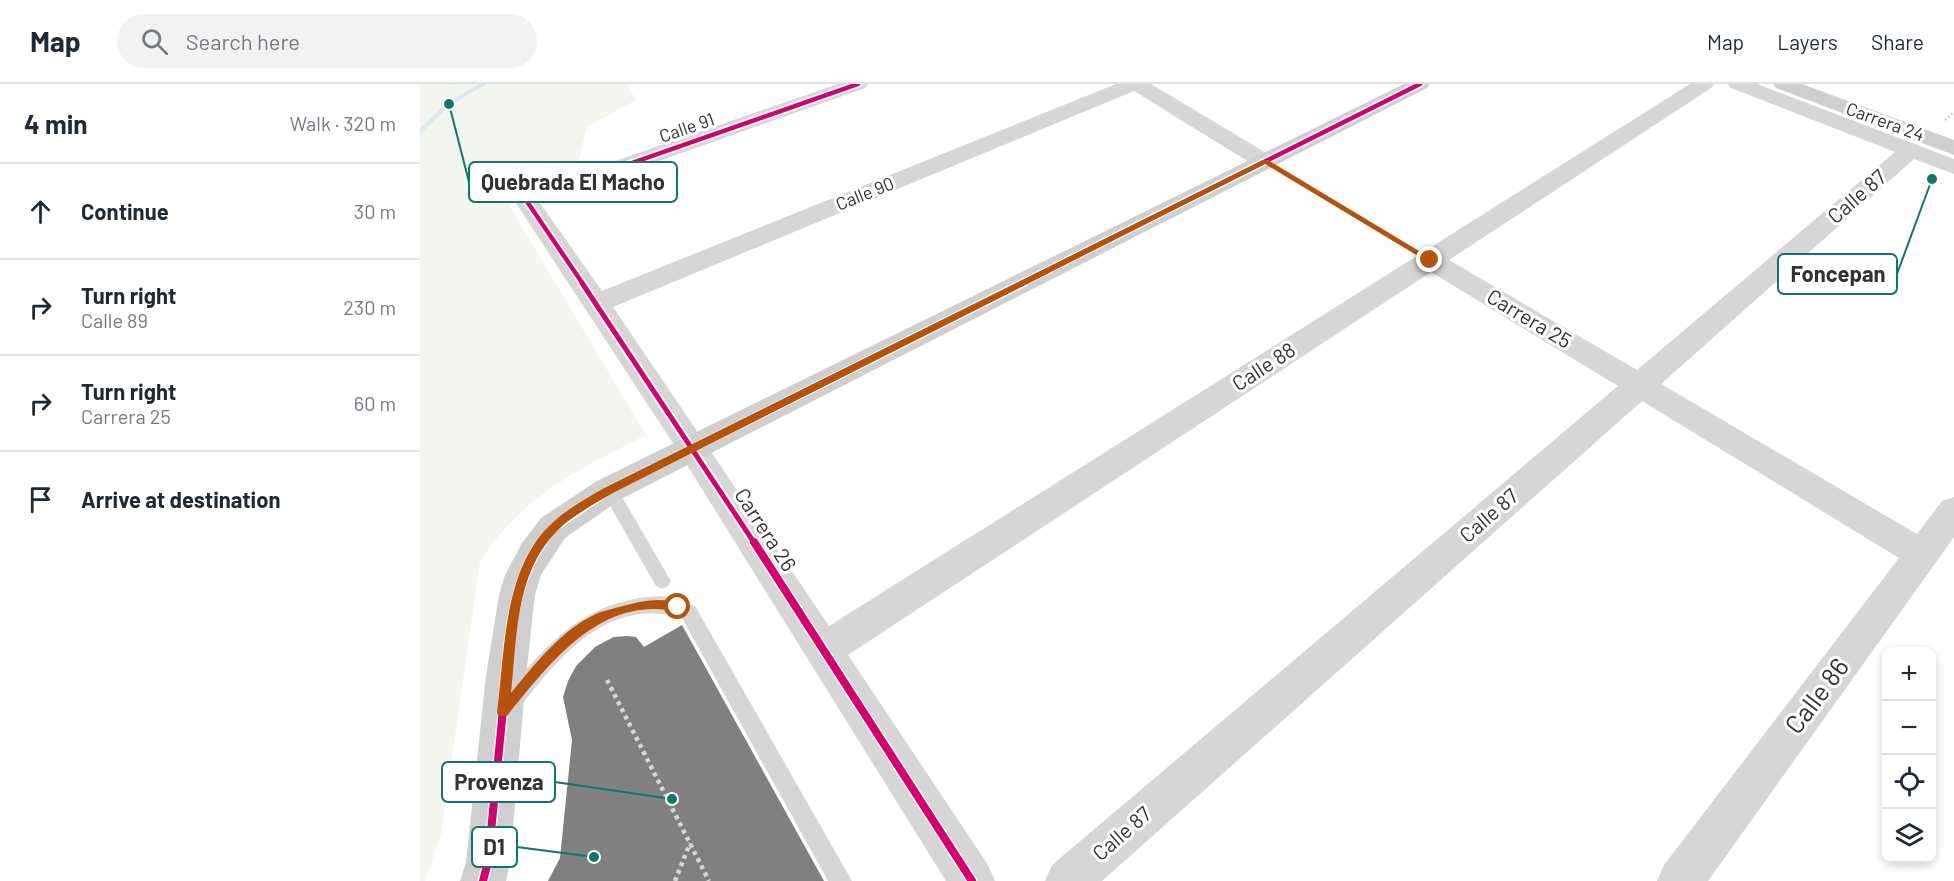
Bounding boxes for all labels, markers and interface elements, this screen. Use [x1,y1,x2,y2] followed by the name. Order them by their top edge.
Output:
[117,14,537,68] search box
[30,24,81,58] text: Map
[138,25,171,58] icon: search
[186,28,300,54] text: Search here
[1707,29,1744,54] text: Map
[1777,29,1838,54] text: Layers
[1871,29,1924,54] text: Share
[1843,97,1927,145] street label: Carrera 24
[656,107,717,147] street label: Calle 91
[24,108,88,139] text: 4 min
[289,111,396,135] text: Walk · 320 m
[469,162,677,202] callout: Quebrada El Macho
[1822,164,1890,228] street label: Calle 87
[481,168,665,194] text: Quebrada El Macho
[832,171,897,215] street label: Calle 90
[24,195,57,228] icon: ahead
[81,198,169,224] text: Continue
[354,199,396,223] text: 30 m
[1416,246,1442,272] route end
[1778,254,1897,294] callout: Foncepan
[1790,260,1886,286] text: Foncepan
[81,282,176,308] text: Turn right
[1483,283,1577,353] street label: Carrera 25
[24,291,57,324] icon: right
[343,295,396,319] text: 230 m
[81,308,148,332] text: Calle 89
[1227,336,1299,395] street label: Calle 88
[81,378,176,404] text: Turn right
[24,387,57,420] icon: right
[354,391,396,415] text: 60 m
[81,404,171,428] text: Carrera 25
[24,483,57,516] icon: arrive
[730,483,802,576] street label: Carrera 26
[1454,483,1522,547] street label: Calle 87
[81,486,280,512] text: Arrive at destination
[664,593,690,619] route start
[1882,647,1936,863] map controls
[1882,647,1936,701] button: +
[1777,651,1854,739] street label: Calle 86
[1882,701,1936,755] button: −
[1882,755,1936,809] button: locate
[442,762,555,802] callout: Provenza
[454,768,544,794] text: Provenza
[1087,801,1155,865] street label: Calle 87
[1882,809,1936,863] button: layers
[472,827,517,867] callout: D1
[483,833,505,859] text: D1

